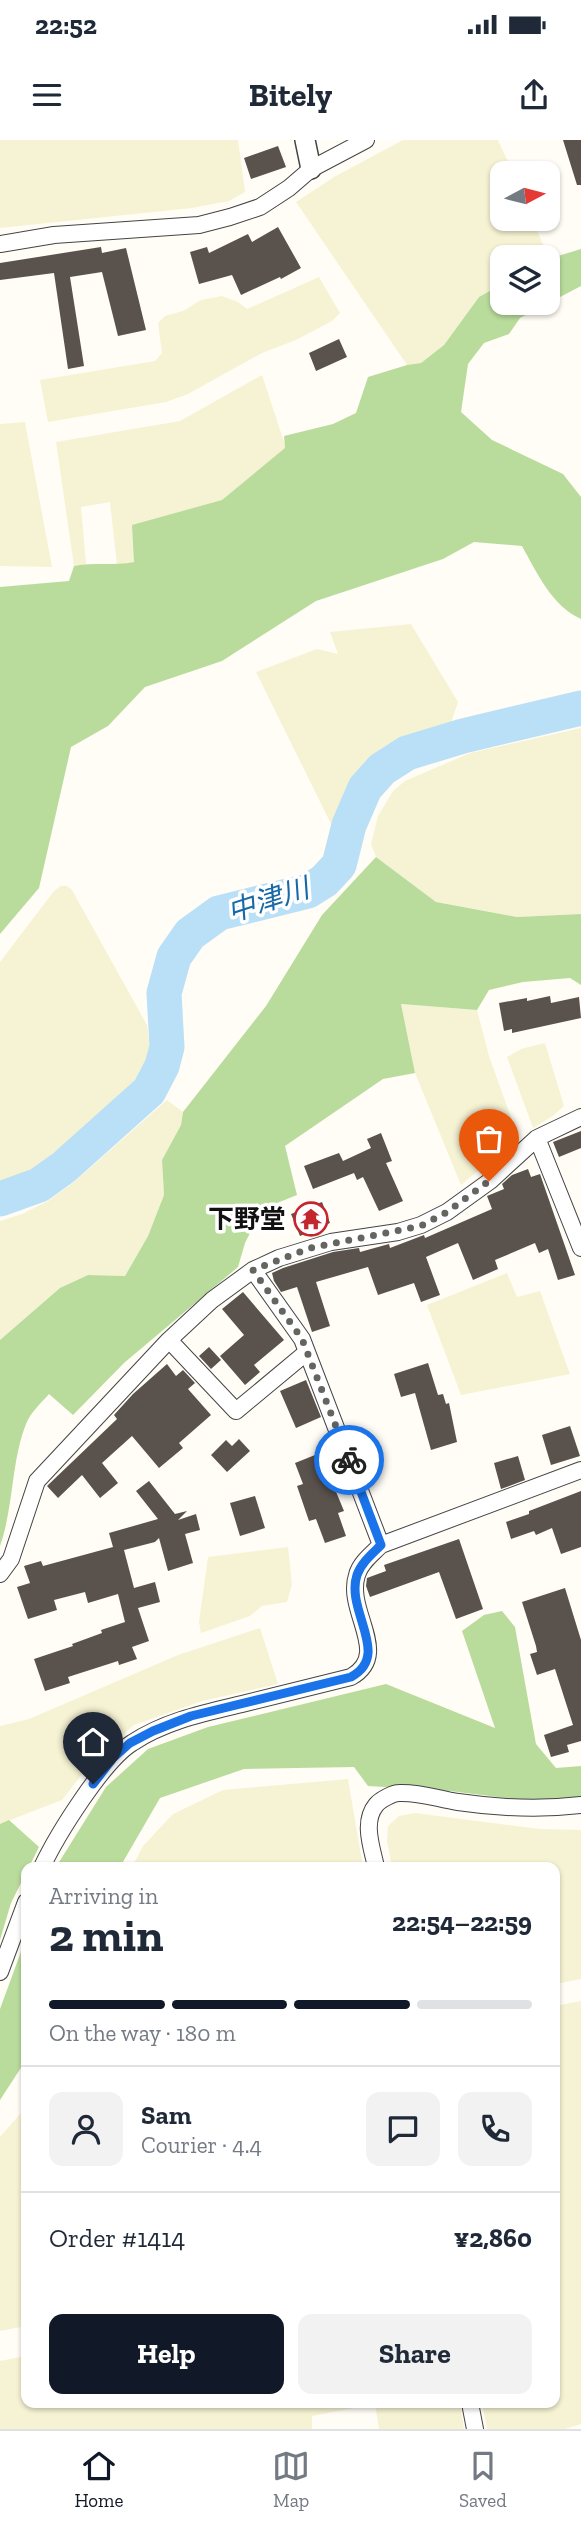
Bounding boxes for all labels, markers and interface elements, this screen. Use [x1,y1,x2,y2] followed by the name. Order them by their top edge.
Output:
[35,9,97,41] text: 22:52
[28,76,66,114] icon: menu
[249,76,332,114] text: Bitely
[515,76,553,114] icon: share
[490,161,560,231] north arrow
[490,161,560,315] map controls
[490,245,560,315] button: layers
[223,870,316,929] water label: 中津川
[459,1109,519,1181] pin
[470,1120,508,1158] icon: bag
[292,1200,330,1238] temple icon: 下野堂
[208,1203,286,1235] place label: 下野堂
[314,1425,384,1495] courier
[330,1441,368,1479] icon: bike
[63,1712,123,1784] pin
[74,1723,112,1761] icon: home
[49,1882,158,1910] text: Arriving in
[392,1906,532,1938] text: 22:54–22:59
[49,1908,164,1963] text: 2 min
[49,2019,236,2047] text: On the way · 180 m
[49,2092,123,2166] button: person
[366,2092,440,2166] button: chat
[458,2092,532,2166] button: phone
[141,2099,191,2131] text: Sam
[141,2131,262,2159] text: Courier · 4.4
[49,2222,185,2254] text: Order #1414
[454,2222,532,2254] text: ¥2,860
[49,2314,284,2394] button: Help
[298,2314,532,2394] button: Share
[74,2447,123,2512] tab: Home
[272,2447,310,2512] tab: Map
[459,2447,507,2512] tab: Saved

